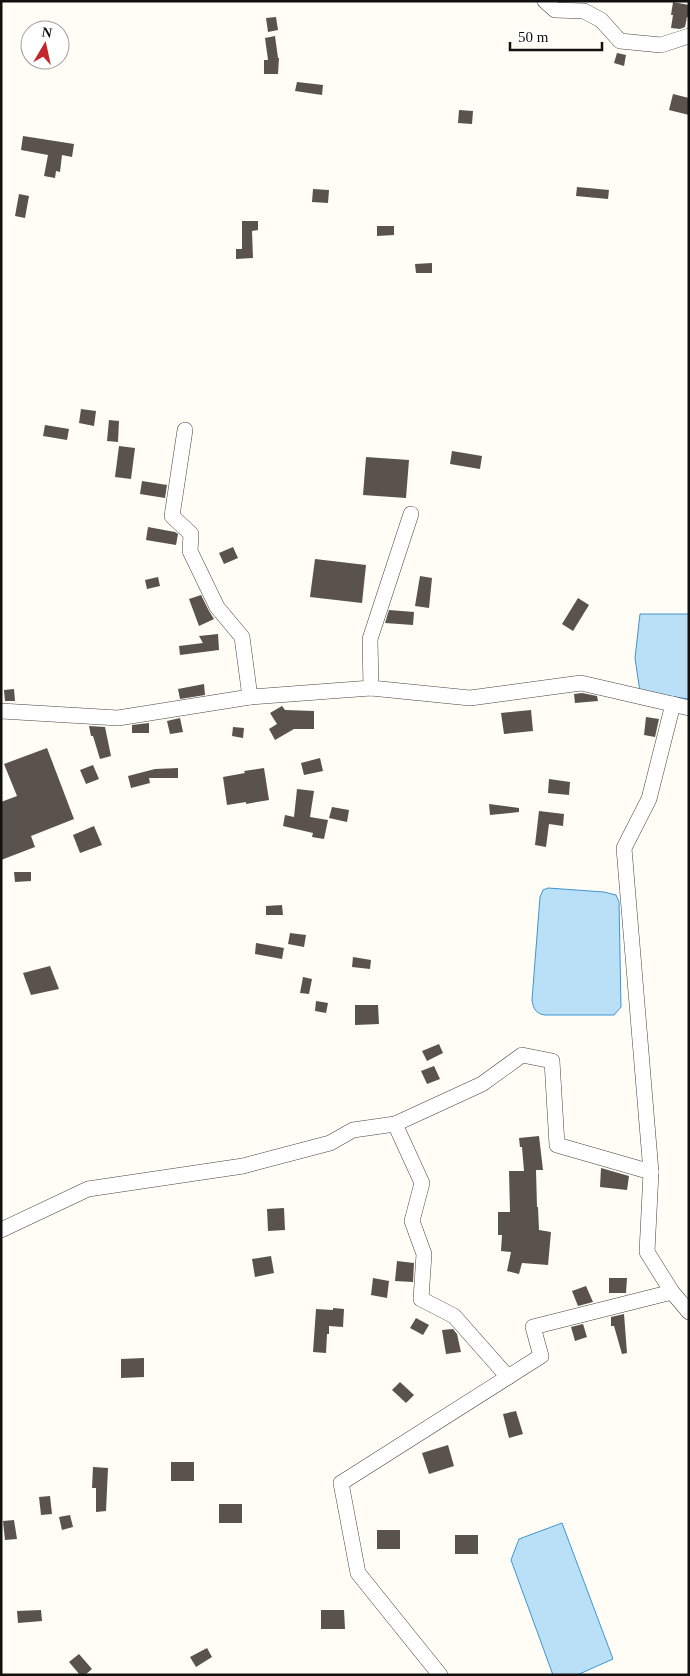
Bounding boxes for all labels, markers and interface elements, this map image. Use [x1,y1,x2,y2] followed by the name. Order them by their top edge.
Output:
[20,20,70,70] north arrow
[510,20,602,52] scale bar
[41,24,53,41] text: N
[518,29,549,45] text: 50 m

